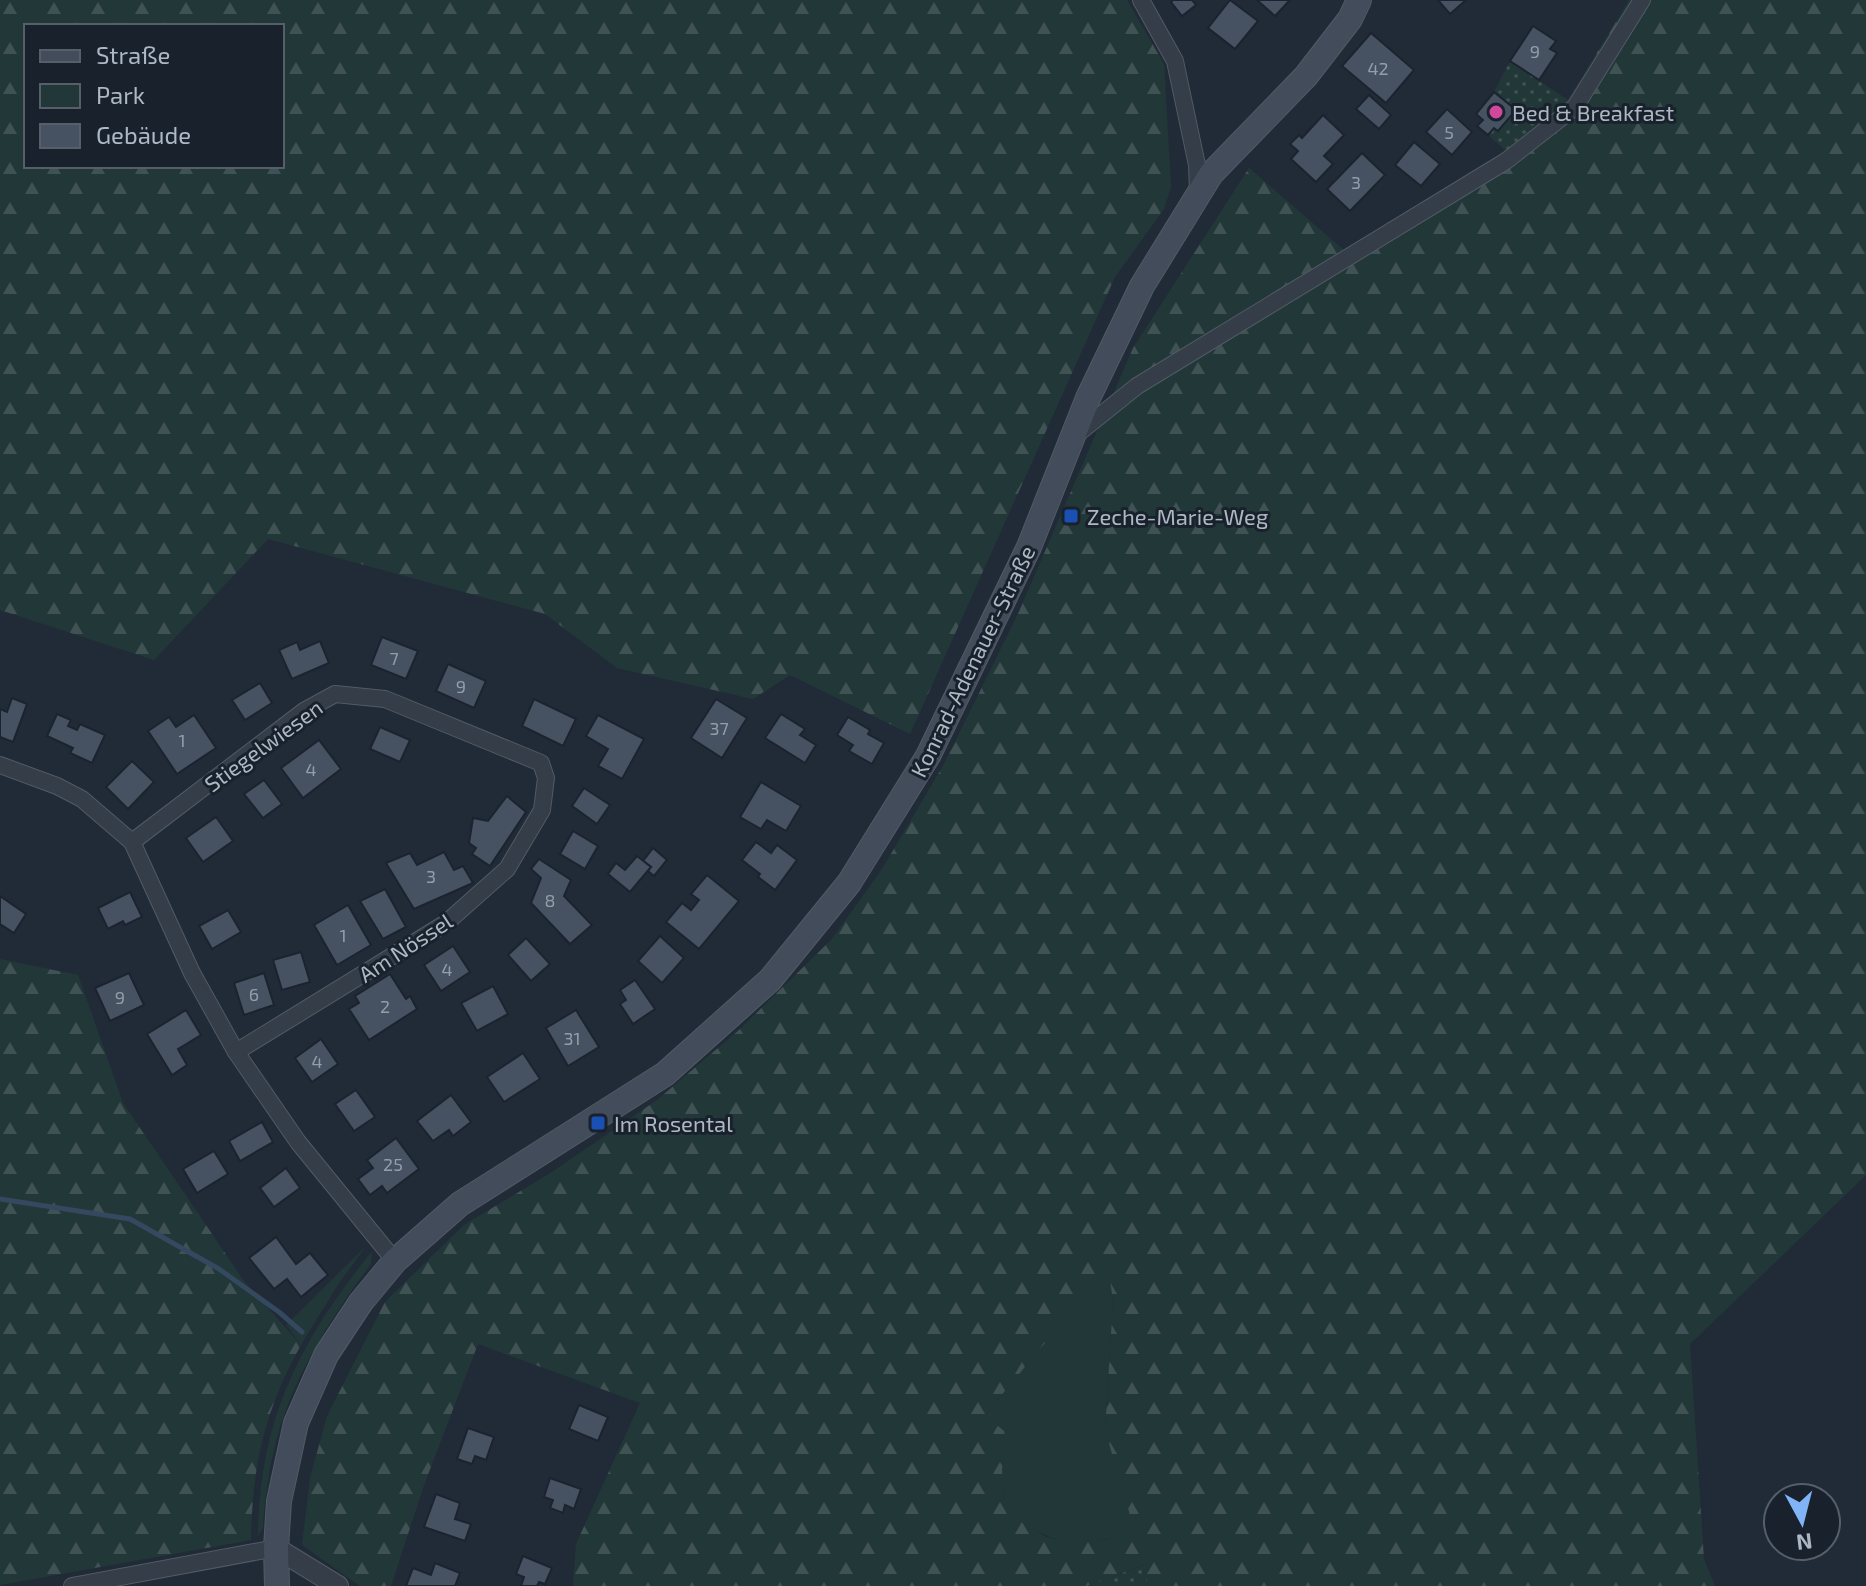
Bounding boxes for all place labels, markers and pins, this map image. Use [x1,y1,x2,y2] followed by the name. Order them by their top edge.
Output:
[1512,99,1674,125] place label: Bed & Breakfast
[1487,103,1505,121] marker: Bed & Breakfast
[1087,503,1268,529] place label: Zeche-Marie-Weg
[1062,507,1080,525] marker: Zeche-Marie-Weg
[614,1110,733,1136] place label: Im Rosental
[589,1114,607,1132] marker: Im Rosental

